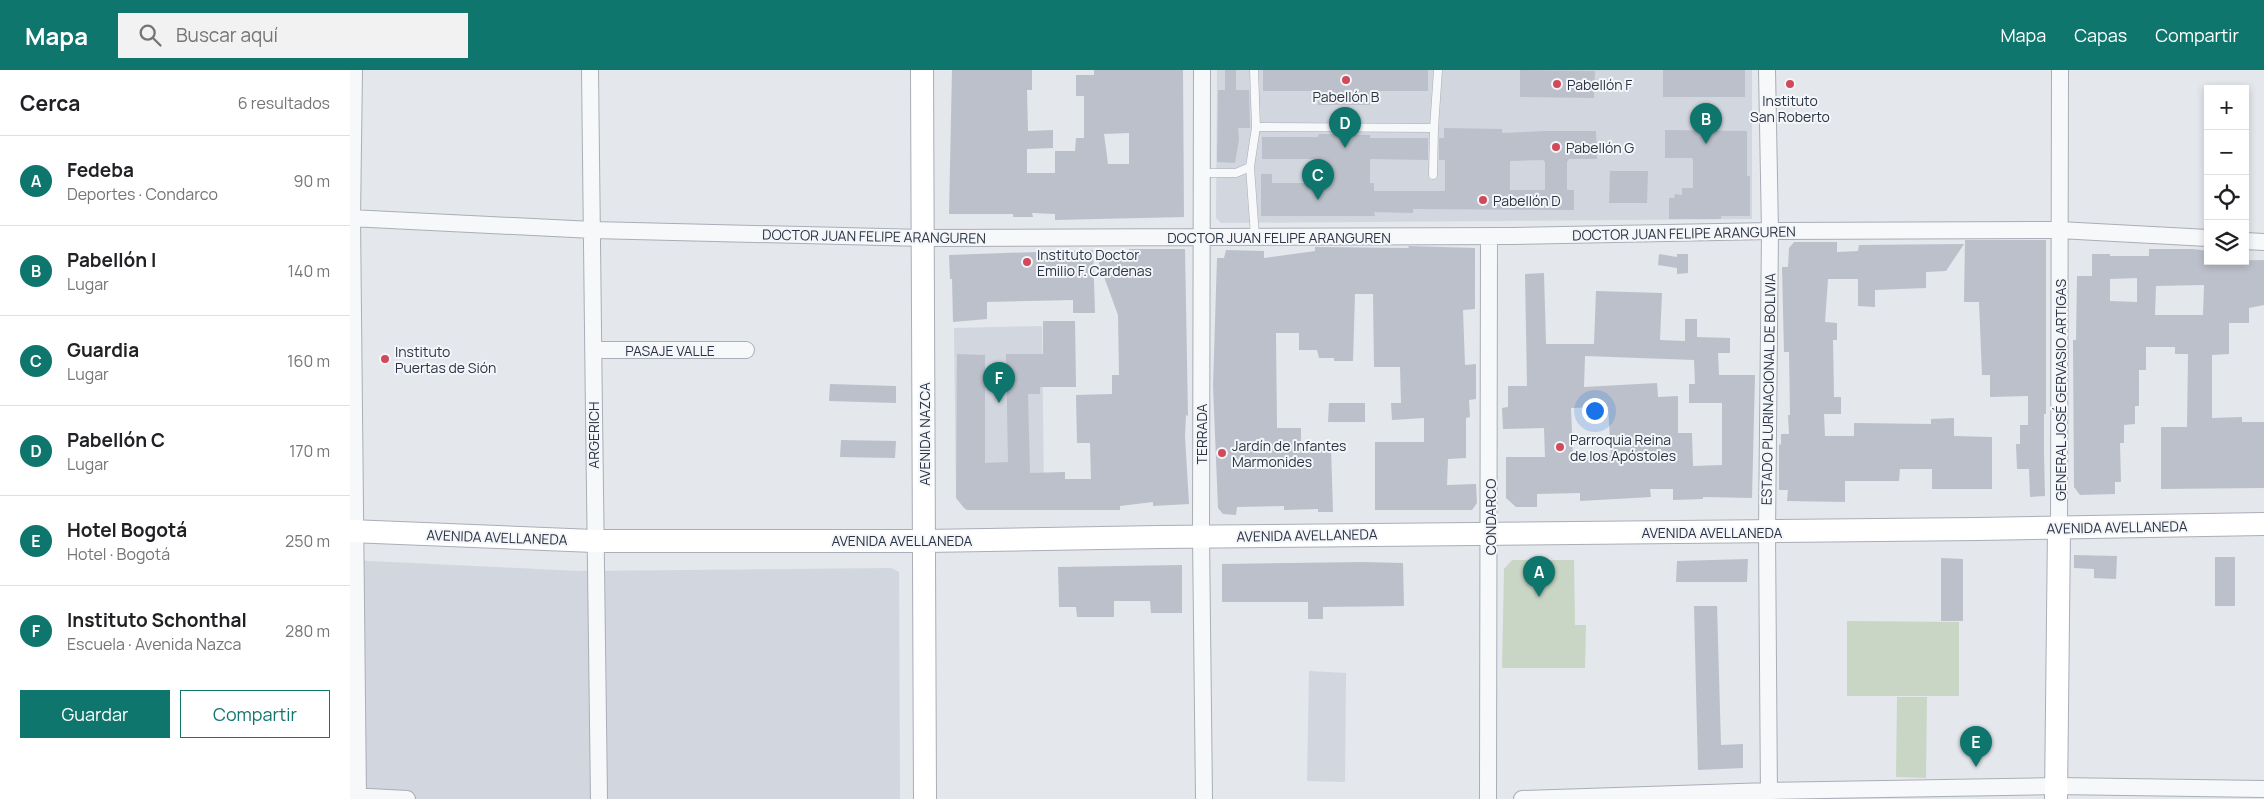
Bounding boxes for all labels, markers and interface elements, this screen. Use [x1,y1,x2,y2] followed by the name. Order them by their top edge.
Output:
[118,13,468,58] search box
[25,19,88,52] text: Mapa
[136,21,164,49] icon: search
[176,22,278,48] text: Buscar aquí
[2000,23,2046,47] text: Mapa
[2074,23,2127,47] text: Capas
[2155,23,2239,47] text: Compartir
[1340,74,1352,86] marker: Pabellón B
[1567,75,1632,94] place label: Pabellón F
[1551,78,1563,90] marker: Pabellón F
[1784,78,1796,90] marker: Instituto San Roberto
[2204,85,2249,265] map controls
[2204,85,2249,130] button: +
[1313,87,1380,106] place label: Pabellón B
[20,89,80,117] text: Cerca
[1750,91,1830,126] place label: Instituto San Roberto
[238,92,330,114] text: 6 resultados
[1690,103,1722,144] pin: B
[1329,107,1361,148] pin: D
[2204,130,2249,175] button: −
[1566,138,1634,157] place label: Pabellón G
[1550,141,1562,153] marker: Pabellón G
[67,157,134,183] text: Fedeba
[1302,159,1334,200] pin: C
[31,170,41,192] text: A
[294,170,330,192] text: 90 m
[2204,175,2249,220] button: locate
[67,183,218,205] text: Deportes · Condarco
[1493,191,1561,210] place label: Pabellón D
[1477,194,1489,206] marker: Pabellón D
[2204,220,2249,265] button: layers
[1572,222,1796,244] street label: DOCTOR JUAN FELIPE ARANGUREN
[762,225,986,247] street label: DOCTOR JUAN FELIPE ARANGUREN
[1167,228,1391,247] street label: DOCTOR JUAN FELIPE ARANGUREN
[1037,245,1152,280] place label: Instituto Doctor Emilio F. Cardenas
[67,247,156,273] text: Pabellón I
[1021,256,1033,268] marker: Instituto Doctor Emilio F. Cardenas
[31,260,41,282] text: B
[288,260,330,282] text: 140 m
[67,273,109,295] text: Lugar
[1756,273,1780,505] street label: ESTADO PLURINACIONAL DE BOLIVIA
[2051,279,2070,501] street label: GENERAL JOSÉ GERVASIO ARTIGAS
[67,337,139,363] text: Guardia
[625,341,715,360] street label: PASAJE VALLE
[395,342,496,377] place label: Instituto Puertas de Sión
[30,350,42,372] text: C
[287,350,330,372] text: 160 m
[379,353,391,365] marker: Instituto Puertas de Sión
[983,362,1015,403] pin: F
[67,363,109,385] text: Lugar
[915,382,934,486] street label: AVENIDA NAZCA
[1582,398,1608,424] your location
[584,401,603,469] street label: ARGERICH
[1192,403,1211,464] street label: TERRADA
[67,427,165,453] text: Pabellón C
[1570,430,1676,465] place label: Parroquia Reina de los Apóstoles
[1232,436,1346,471] place label: Jardín de Infantes Marmonides
[30,440,42,462] text: D
[289,440,330,462] text: 170 m
[1554,441,1566,453] marker: Parroquia Reina de los Apóstoles
[1216,447,1228,459] marker: Jardín de Infantes Marmonides
[67,453,109,475] text: Lugar
[1481,479,1500,555] street label: CONDARCO
[2046,516,2188,538] street label: AVENIDA AVELLANEDA
[67,517,187,543] text: Hotel Bogotá
[1642,523,1783,542] street label: AVENIDA AVELLANEDA
[1236,524,1378,546] street label: AVENIDA AVELLANEDA
[426,525,568,549] street label: AVENIDA AVELLANEDA
[31,530,41,552] text: E
[285,530,330,552] text: 250 m
[832,531,973,550] street label: AVENIDA AVELLANEDA
[67,543,170,565] text: Hotel · Bogotá
[1523,556,1555,597] pin: A
[67,607,247,633] text: Instituto Schonthal
[32,620,40,642] text: F
[285,620,330,642] text: 280 m
[67,633,241,655] text: Escuela · Avenida Nazca
[20,690,170,738] button: Guardar
[180,690,330,738] button: Compartir
[1960,726,1992,767] pin: E

